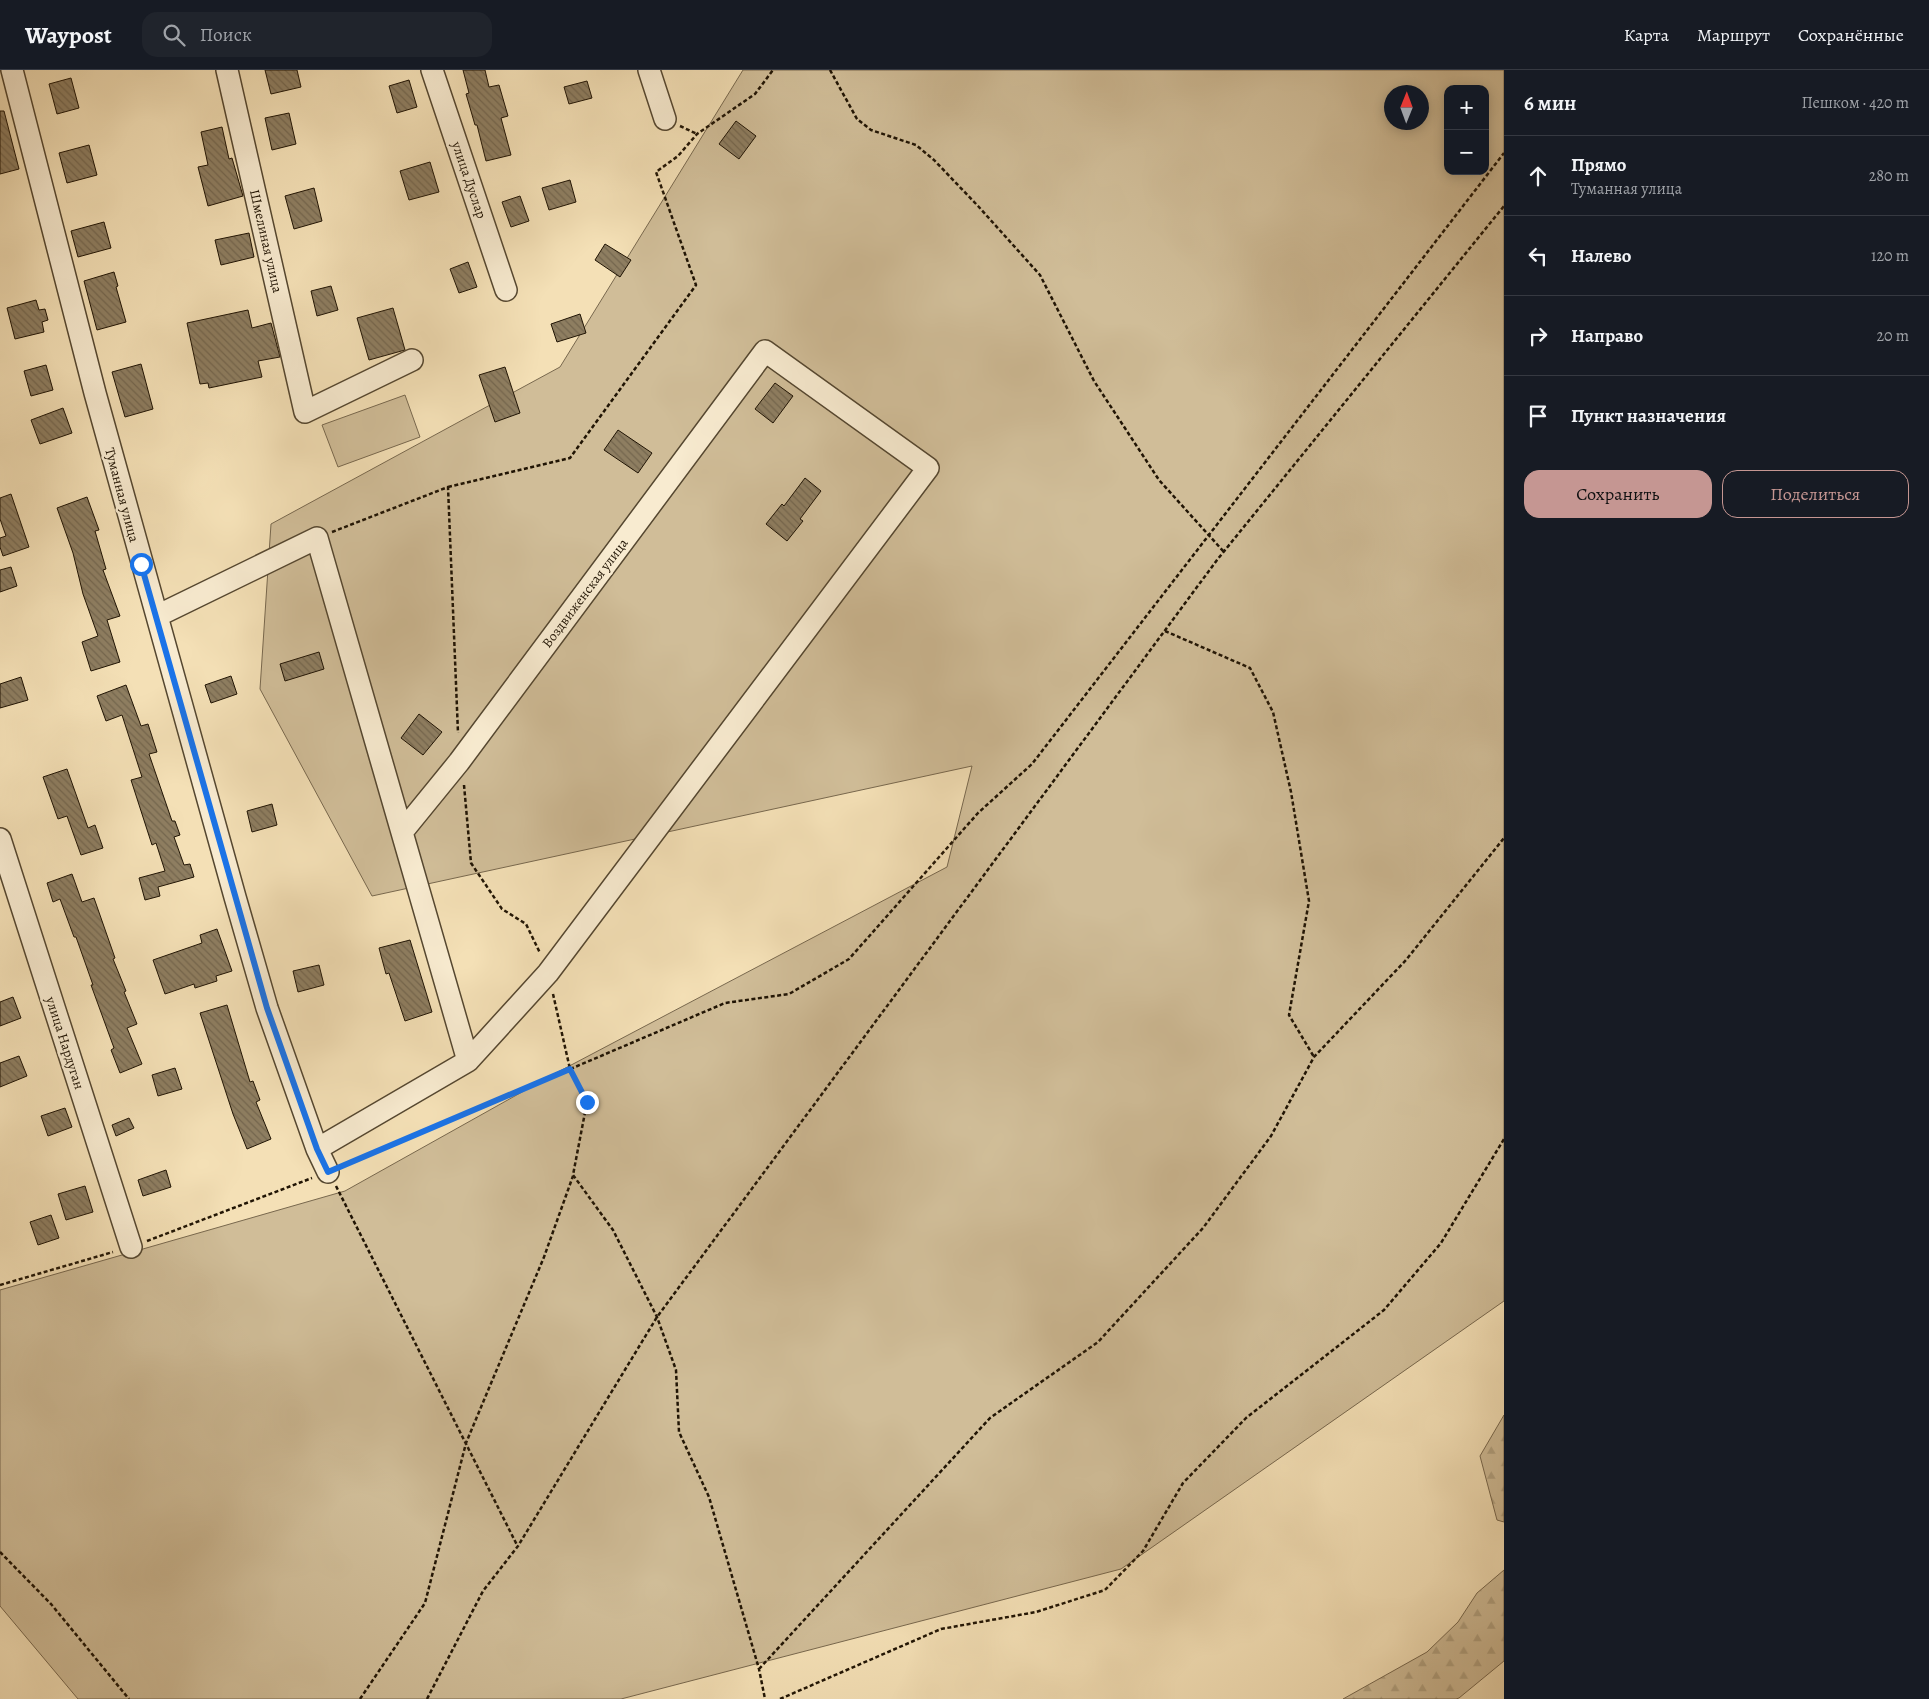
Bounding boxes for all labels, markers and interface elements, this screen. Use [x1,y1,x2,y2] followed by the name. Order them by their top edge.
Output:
[142,12,492,57] search box
[25,19,112,51] text: Waypost
[160,21,188,49] icon: search
[200,22,252,48] text: Поиск
[1624,23,1669,47] text: Карта
[1697,23,1770,47] text: Маршрут
[1798,23,1904,47] text: Сохранённые
[1384,85,1429,130] north arrow
[1444,85,1489,175] map controls
[1444,85,1489,130] button: +
[1524,89,1576,117] text: 6 мин
[1801,92,1909,114] text: Пешком · 420 m
[1444,130,1489,175] button: −
[447,138,491,221] street label: улица Дуслар
[1571,152,1626,178] text: Прямо
[1524,162,1552,190] icon: ahead
[1869,165,1909,187] text: 280 m
[1571,178,1682,200] text: Туманная улица
[245,187,287,295] street label: Шмелиная улица
[1524,242,1552,270] icon: left
[1571,243,1631,269] text: Налево
[1871,245,1909,267] text: 120 m
[1524,322,1552,350] icon: right
[1571,323,1643,349] text: Направо
[1876,325,1909,347] text: 20 m
[1524,402,1552,430] icon: arrive
[1571,403,1726,429] text: Пункт назначения
[100,446,144,545] street label: Туманная улица
[1524,470,1712,518] button: Сохранить
[1722,470,1909,518] button: Поделиться
[538,534,633,652] street label: Воздвиженская улица
[130,553,153,576] route start
[41,993,89,1092] street label: улица Нардуган
[576,1091,599,1114] route end

